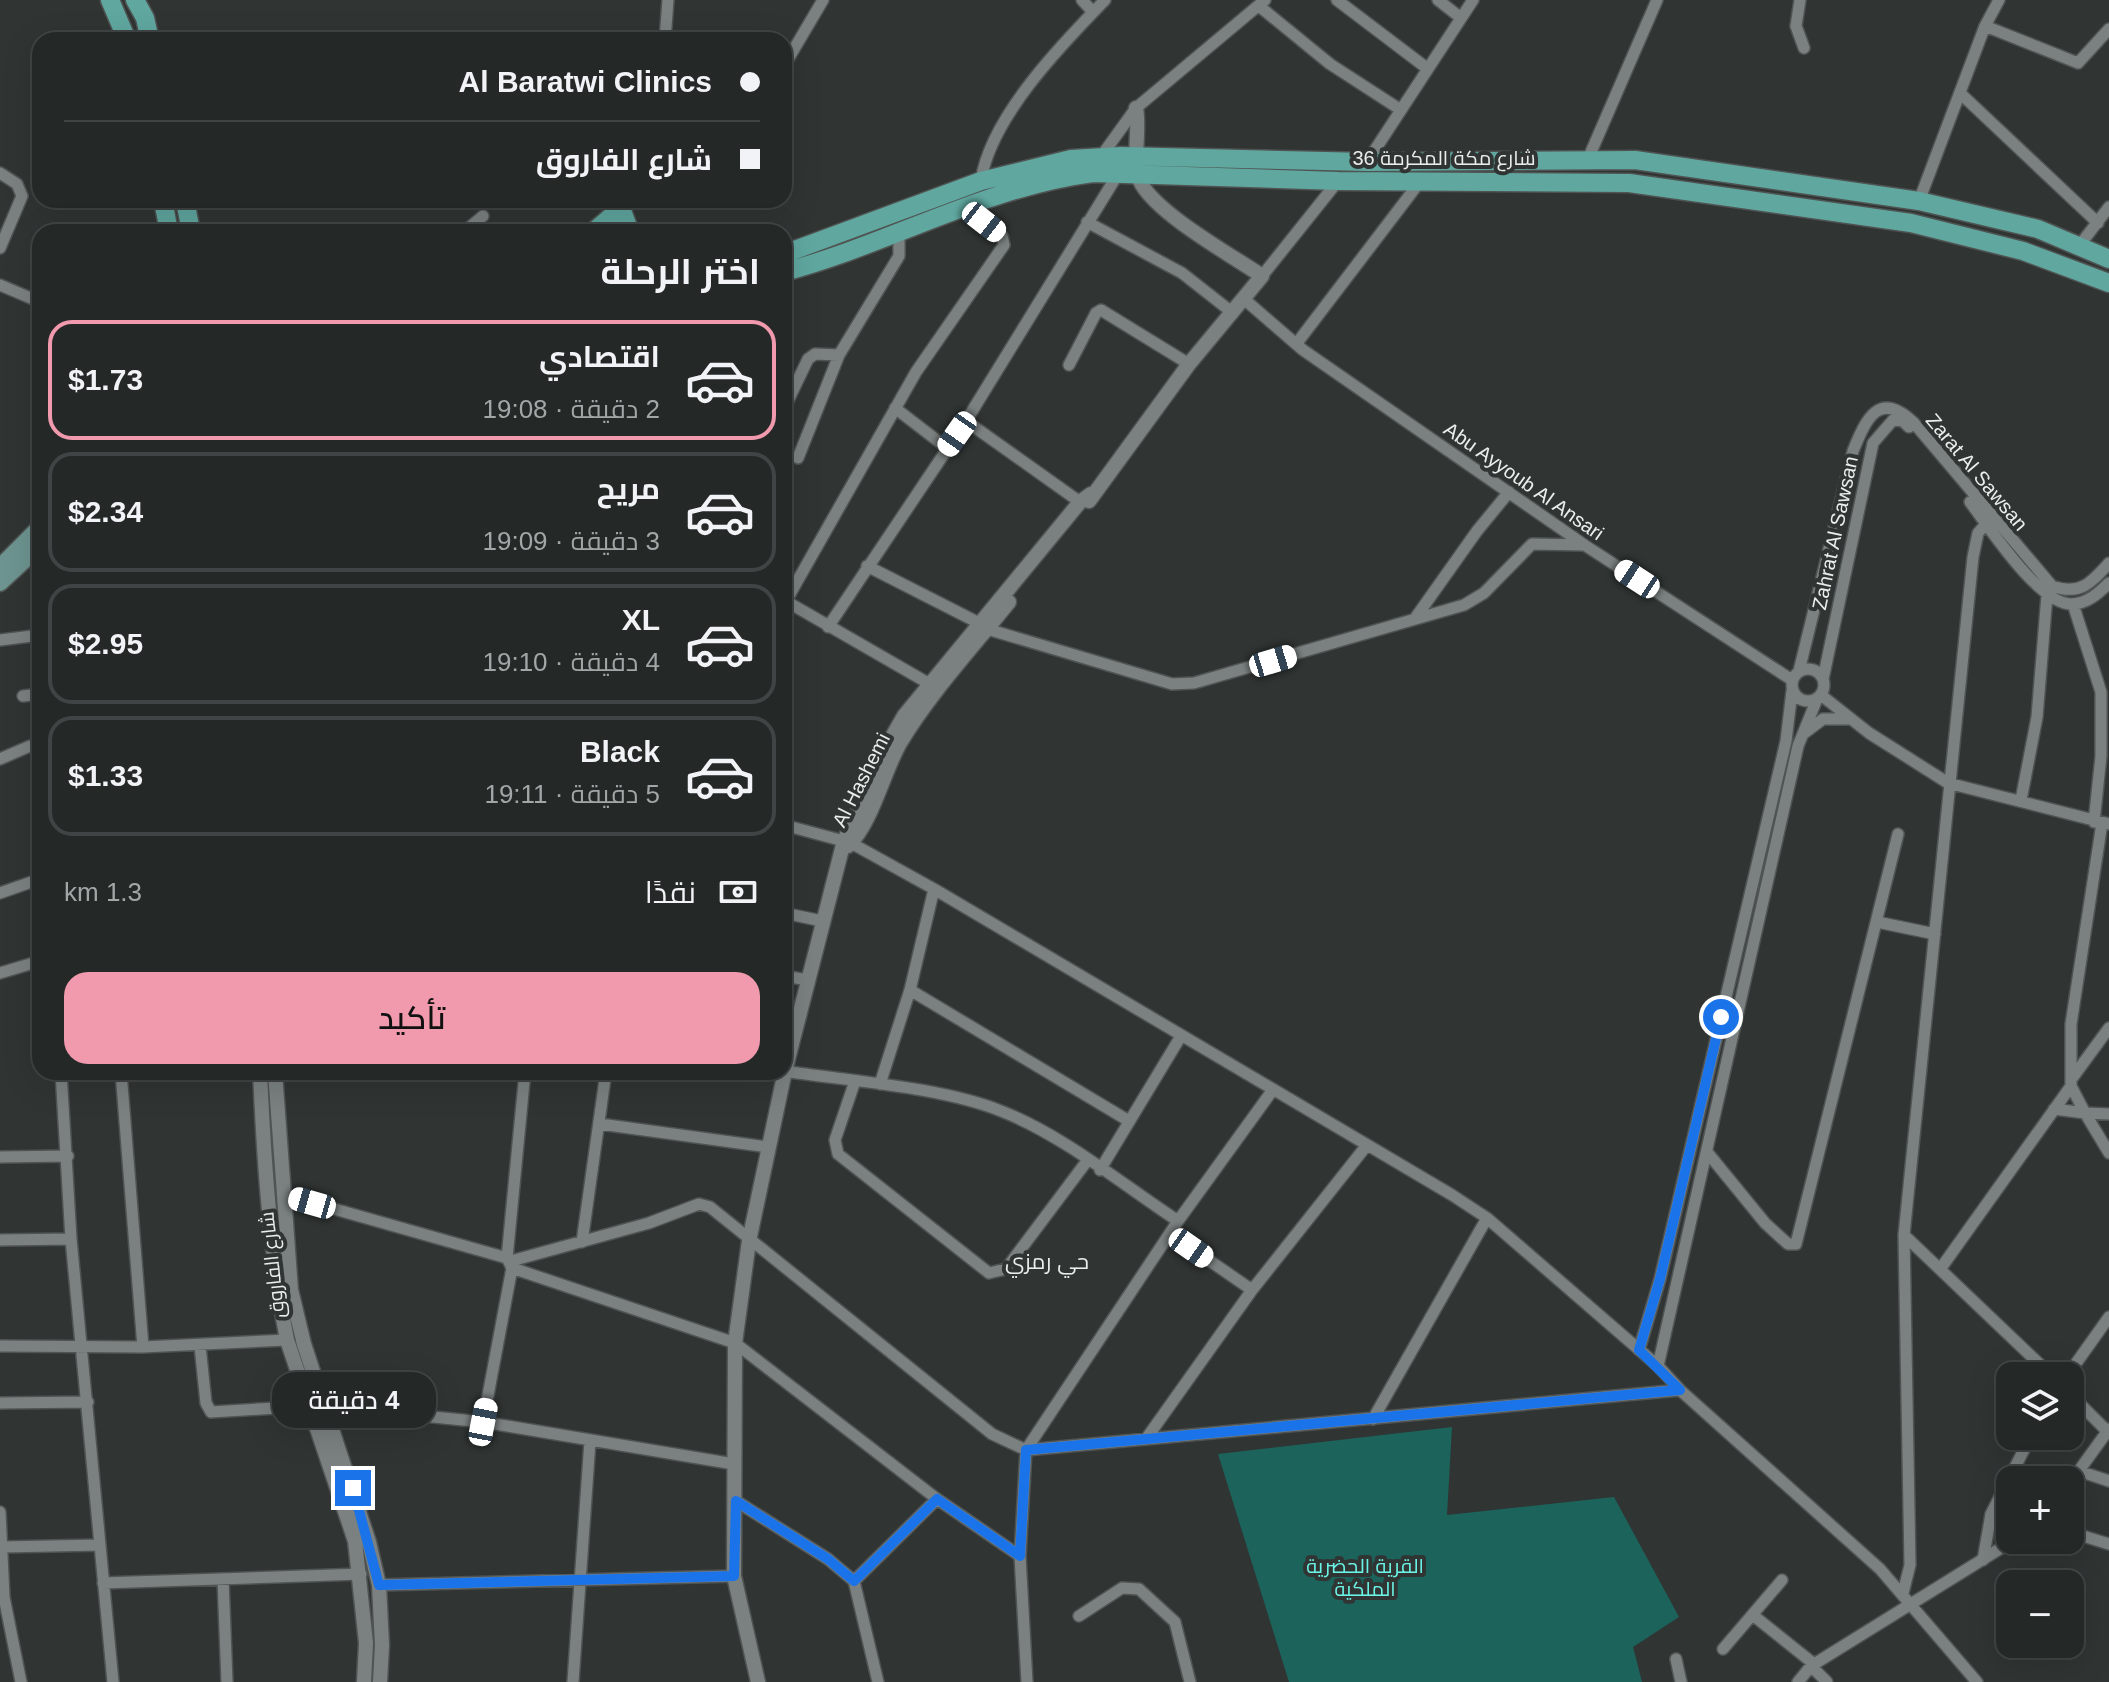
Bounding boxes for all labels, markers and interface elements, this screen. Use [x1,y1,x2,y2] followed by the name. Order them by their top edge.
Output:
[459,65,712,98] text: Al Baratwi Clinics
[536,143,712,176] text: شارع الفاروق
[1352,147,1536,172] street label: شارع مكة المكرمة 36
[958,198,1010,246] car
[600,251,760,292] text: اختر الرحلة
[539,340,660,373] text: اقتصادي
[684,344,756,416] icon: car
[68,363,143,396] text: $1.73
[482,394,660,424] text: 2 دقيقة · 19:08
[933,407,981,461] car
[1922,409,2032,535] street label: Zarat Al Sawsan
[1440,418,1608,544] street label: Abu Ayyoub Al Ansari
[1808,454,1862,612] street label: Zahrat Al Sawsan
[597,472,660,505] text: مريح
[684,476,756,548] icon: car
[68,495,143,528] text: $2.34
[482,526,660,556] text: 3 دقيقة · 19:09
[1610,556,1664,602] car
[622,603,660,636] text: XL
[684,608,756,680] icon: car
[68,627,143,660] text: $2.95
[1247,643,1299,679] car
[482,647,660,677] text: 4 دقيقة · 19:10
[828,729,894,831] street label: Al Hashemi
[580,735,660,768] text: Black
[684,740,756,812] icon: car
[68,759,143,792] text: $1.33
[484,779,660,809] text: 5 دقيقة · 19:11
[716,870,760,914] icon: cash
[645,876,696,909] text: نقدًا
[64,877,142,907] text: 1.3 km
[64,972,760,1064] button: تأكيد
[1703,999,1739,1035] route start
[286,1185,338,1221] car
[255,1210,292,1319] street label: شارع الفاروق
[1164,1224,1218,1272] car
[1005,1249,1089,1278] district label: حي رمزي
[1996,1362,2084,1658] map controls
[1996,1362,2084,1450] button: layers
[271,1372,435,1428] callout: 4 دقيقة
[309,1385,399,1415] text: 4 دقيقة
[467,1396,499,1448] car
[1996,1466,2084,1554] button: +
[335,1470,371,1506] route end
[1306,1555,1424,1600] park label: القرية الحضرية الملكية
[1996,1570,2084,1658] button: −

